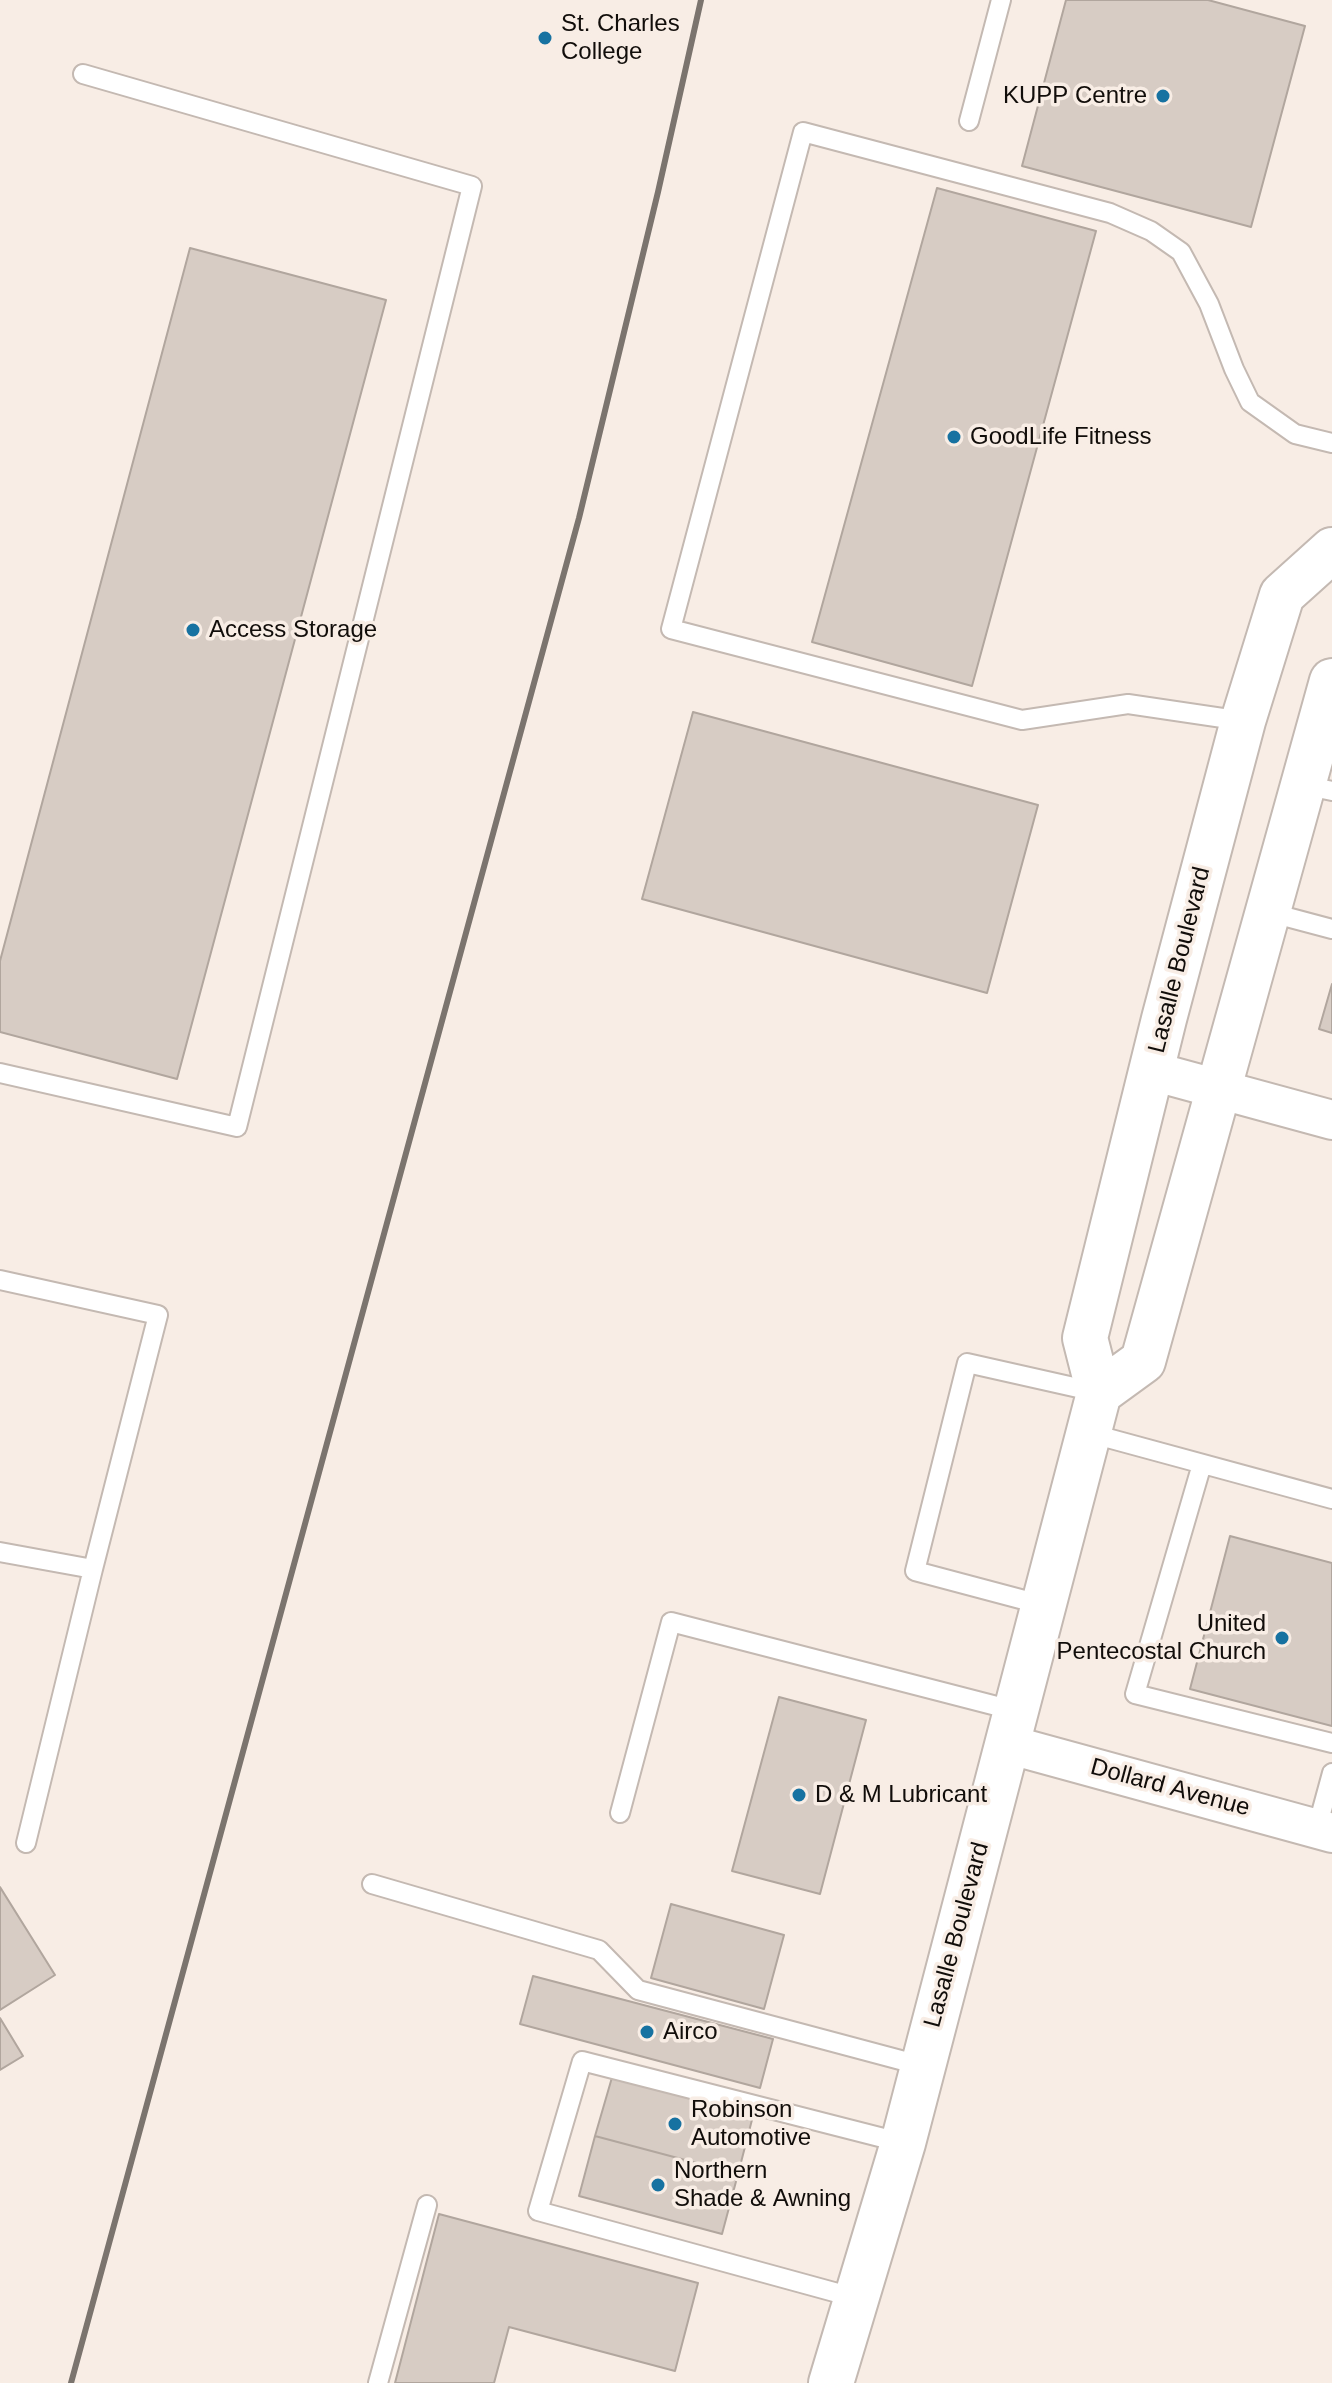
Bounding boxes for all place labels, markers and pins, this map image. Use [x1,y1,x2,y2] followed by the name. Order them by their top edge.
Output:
[561,10,680,66] place label: St. Charles College
[536,29,554,47] marker: St. Charles College
[1003,82,1147,110] place label: KUPP Centre
[1154,87,1172,105] marker: KUPP Centre
[970,423,1151,451] place label: GoodLife Fitness
[945,428,963,446] marker: GoodLife Fitness
[209,616,377,644] place label: Access Storage
[184,621,202,639] marker: Access Storage
[1057,1610,1266,1666] place label: United Pentecostal Church
[1273,1629,1291,1647] marker: United Pentecostal Church
[815,1781,987,1809] place label: D & M Lubricant
[790,1786,808,1804] marker: D & M Lubricant
[663,2018,718,2046] place label: Airco
[638,2023,656,2041] marker: Airco
[691,2096,811,2152] place label: Robinson Automotive
[666,2115,684,2133] marker: Robinson Automotive
[674,2157,851,2213] place label: Northern Shade & Awning
[649,2176,667,2194] marker: Northern Shade & Awning

